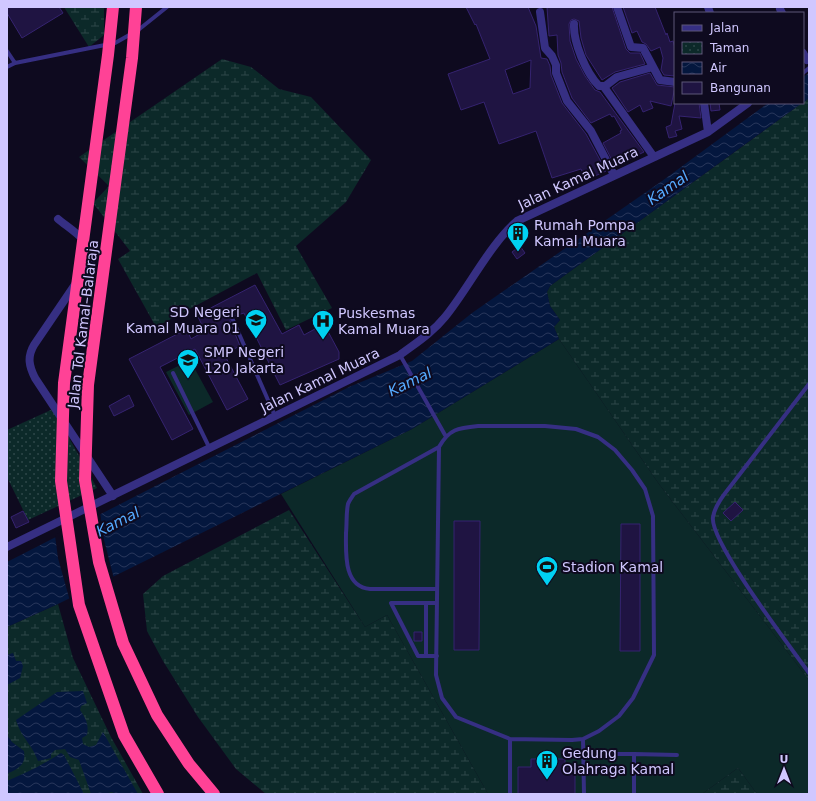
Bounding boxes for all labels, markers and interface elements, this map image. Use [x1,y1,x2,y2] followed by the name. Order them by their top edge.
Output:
[674,12,804,104] legend
[709,21,739,35] text: Jalan
[709,41,749,55] text: Taman
[710,61,727,75] text: Air
[710,81,771,95] text: Bangunan
[515,143,640,213] street label: Jalan Kamal Muara
[644,167,693,209] water label: Kamal
[534,217,635,249] place label: Rumah Pompa Kamal Muara
[505,220,531,253] building icon: Rumah Pompa Kamal Muara
[65,239,101,410] street label: Jalan Tol Kamal–Balaraja
[126,304,240,336] place label: SD Negeri Kamal Muara 01
[338,305,430,337] place label: Puskesmas Kamal Muara
[243,307,269,340] school or university icon: SD Negeri Kamal Muara 01
[310,308,336,341] hospital icon: Puskesmas Kamal Muara
[204,344,284,376] place label: SMP Negeri 120 Jakarta
[257,344,382,416] street label: Jalan Kamal Muara
[175,347,201,380] school or university icon: SMP Negeri 120 Jakarta
[385,363,436,400] water label: Kamal
[93,503,144,541] water label: Kamal
[534,554,560,587] sports icon: Stadion Kamal
[562,559,663,575] place label: Stadion Kamal
[562,745,674,777] place label: Gedung Olahraga Kamal
[534,748,560,781] building icon: Gedung Olahraga Kamal
[764,749,804,789] north arrow
[780,753,788,766] text: U

